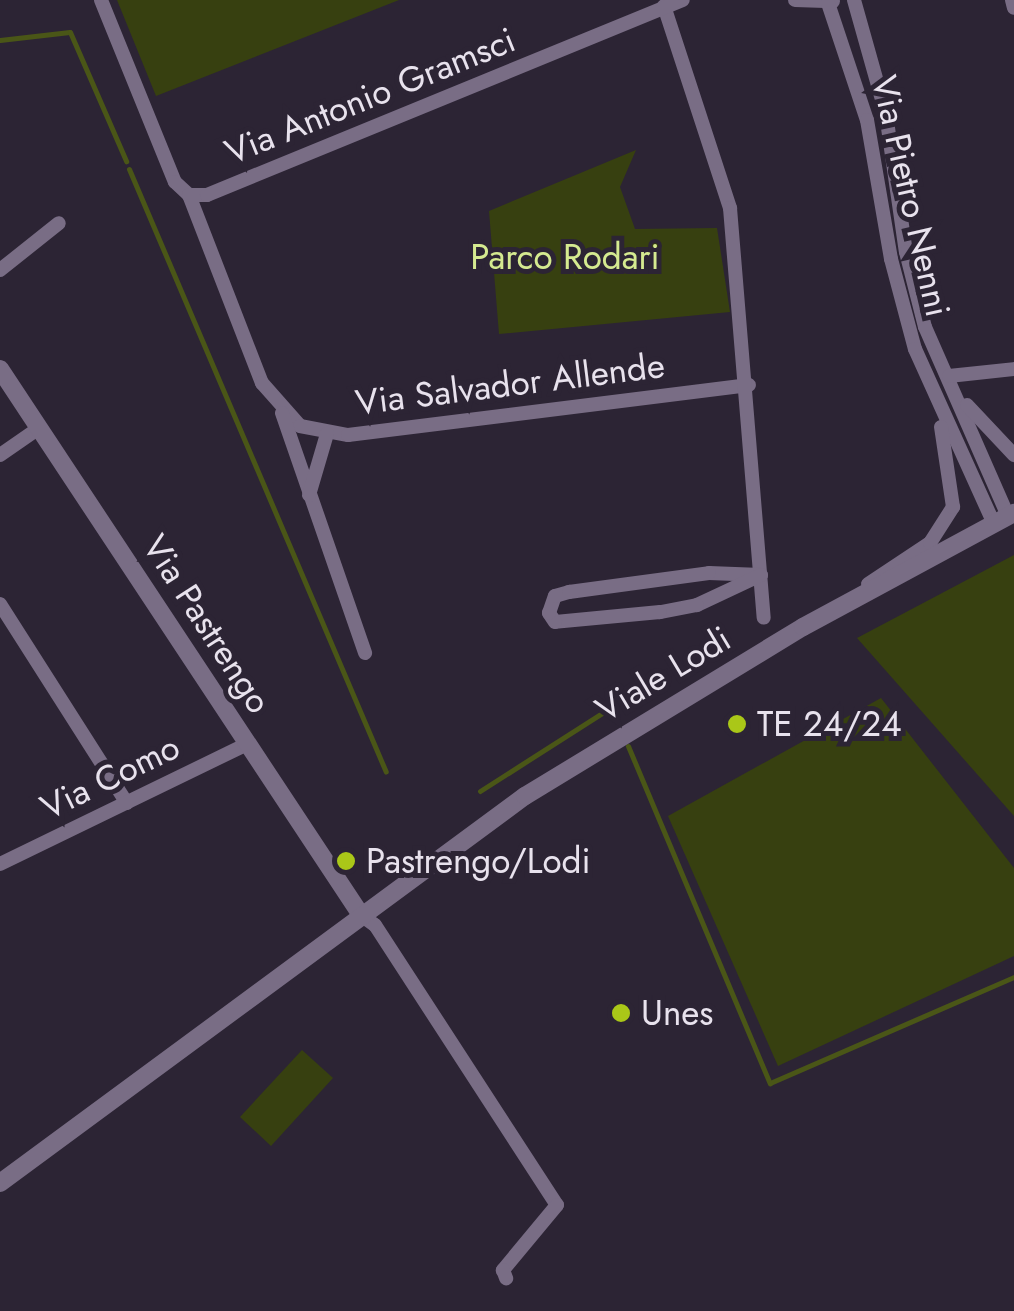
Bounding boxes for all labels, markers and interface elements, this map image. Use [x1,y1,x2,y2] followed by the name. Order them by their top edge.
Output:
[219,19,521,173] street label: Via Antonio Gramsci
[863,71,959,321] street label: Via Pietro Nenni
[470,236,660,278] park label: Parco Rodari
[353,344,667,424] street label: Via Salvador Allende
[134,527,280,721] street label: Via Pastrengo
[588,617,738,731] street label: Viale Lodi
[757,703,902,745] place label: TE 24/24
[726,713,748,735] marker: TE 24/24
[34,725,186,829] street label: Via Como
[366,840,591,882] place label: Pastrengo/Lodi
[335,850,357,872] marker: Pastrengo/Lodi
[641,992,713,1034] place label: Unes
[610,1002,632,1024] marker: Unes

